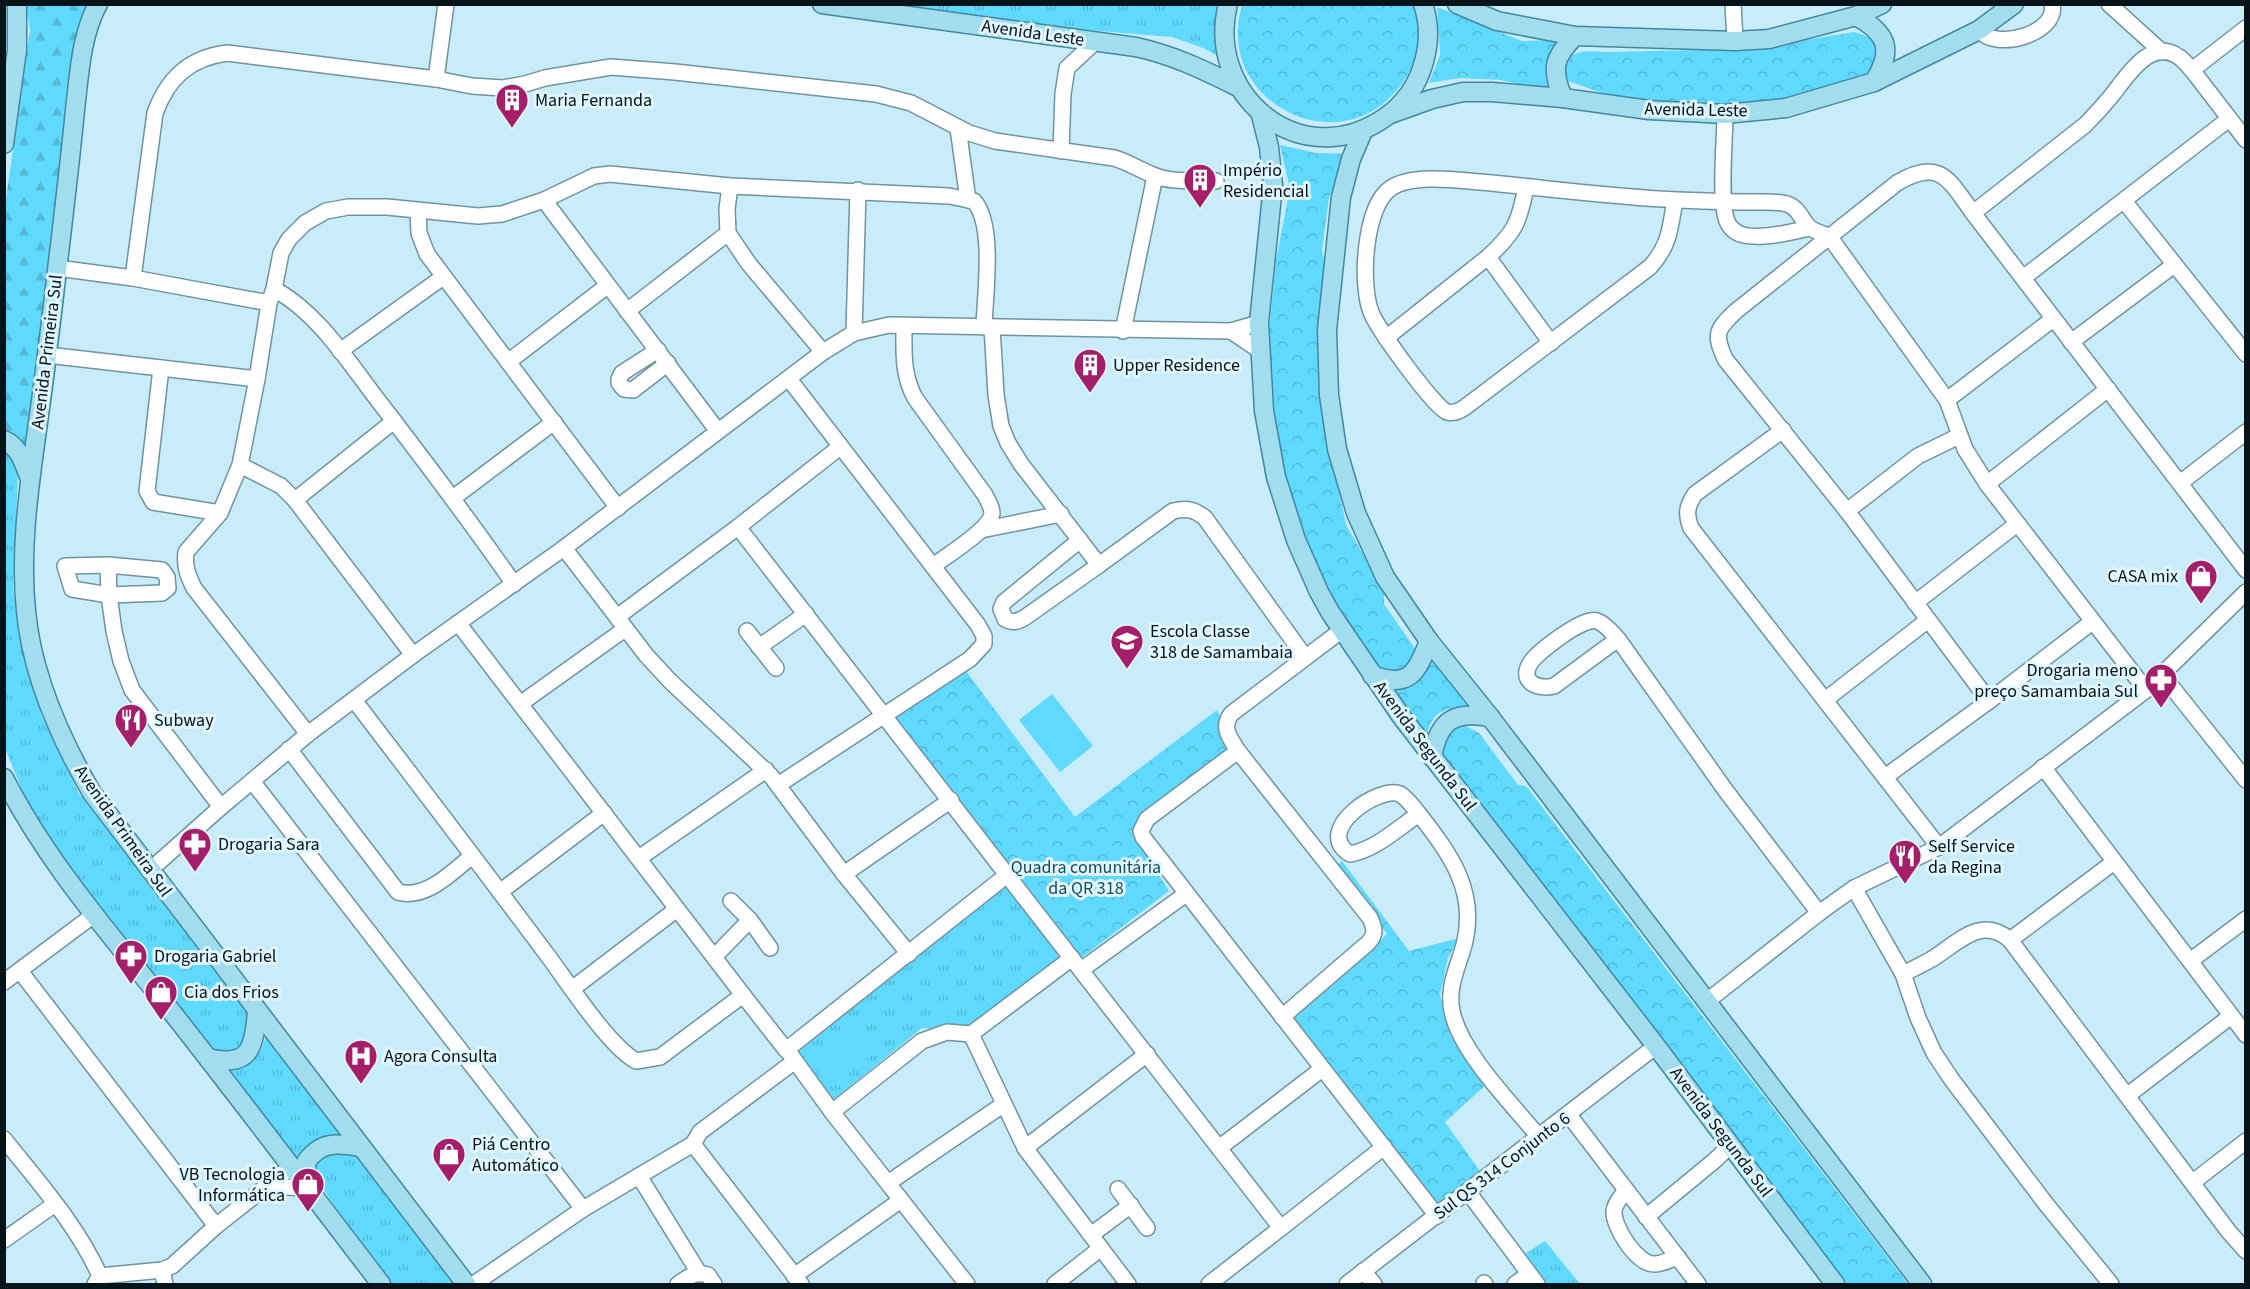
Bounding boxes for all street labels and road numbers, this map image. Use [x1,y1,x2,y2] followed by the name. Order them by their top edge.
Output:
[980,13,1086,53] street label: Avenida Leste
[1644,97,1748,123] street label: Avenida Leste
[25,273,69,431] street label: Avenida Primeira Sul
[1368,676,1482,816] street label: Avenida Segunda Sul
[68,760,178,902] street label: Avenida Primeira Sul
[1664,1062,1778,1202] street label: Avenida Segunda Sul
[1428,1106,1576,1226] street label: Sul QS 314 Conjunto 6

